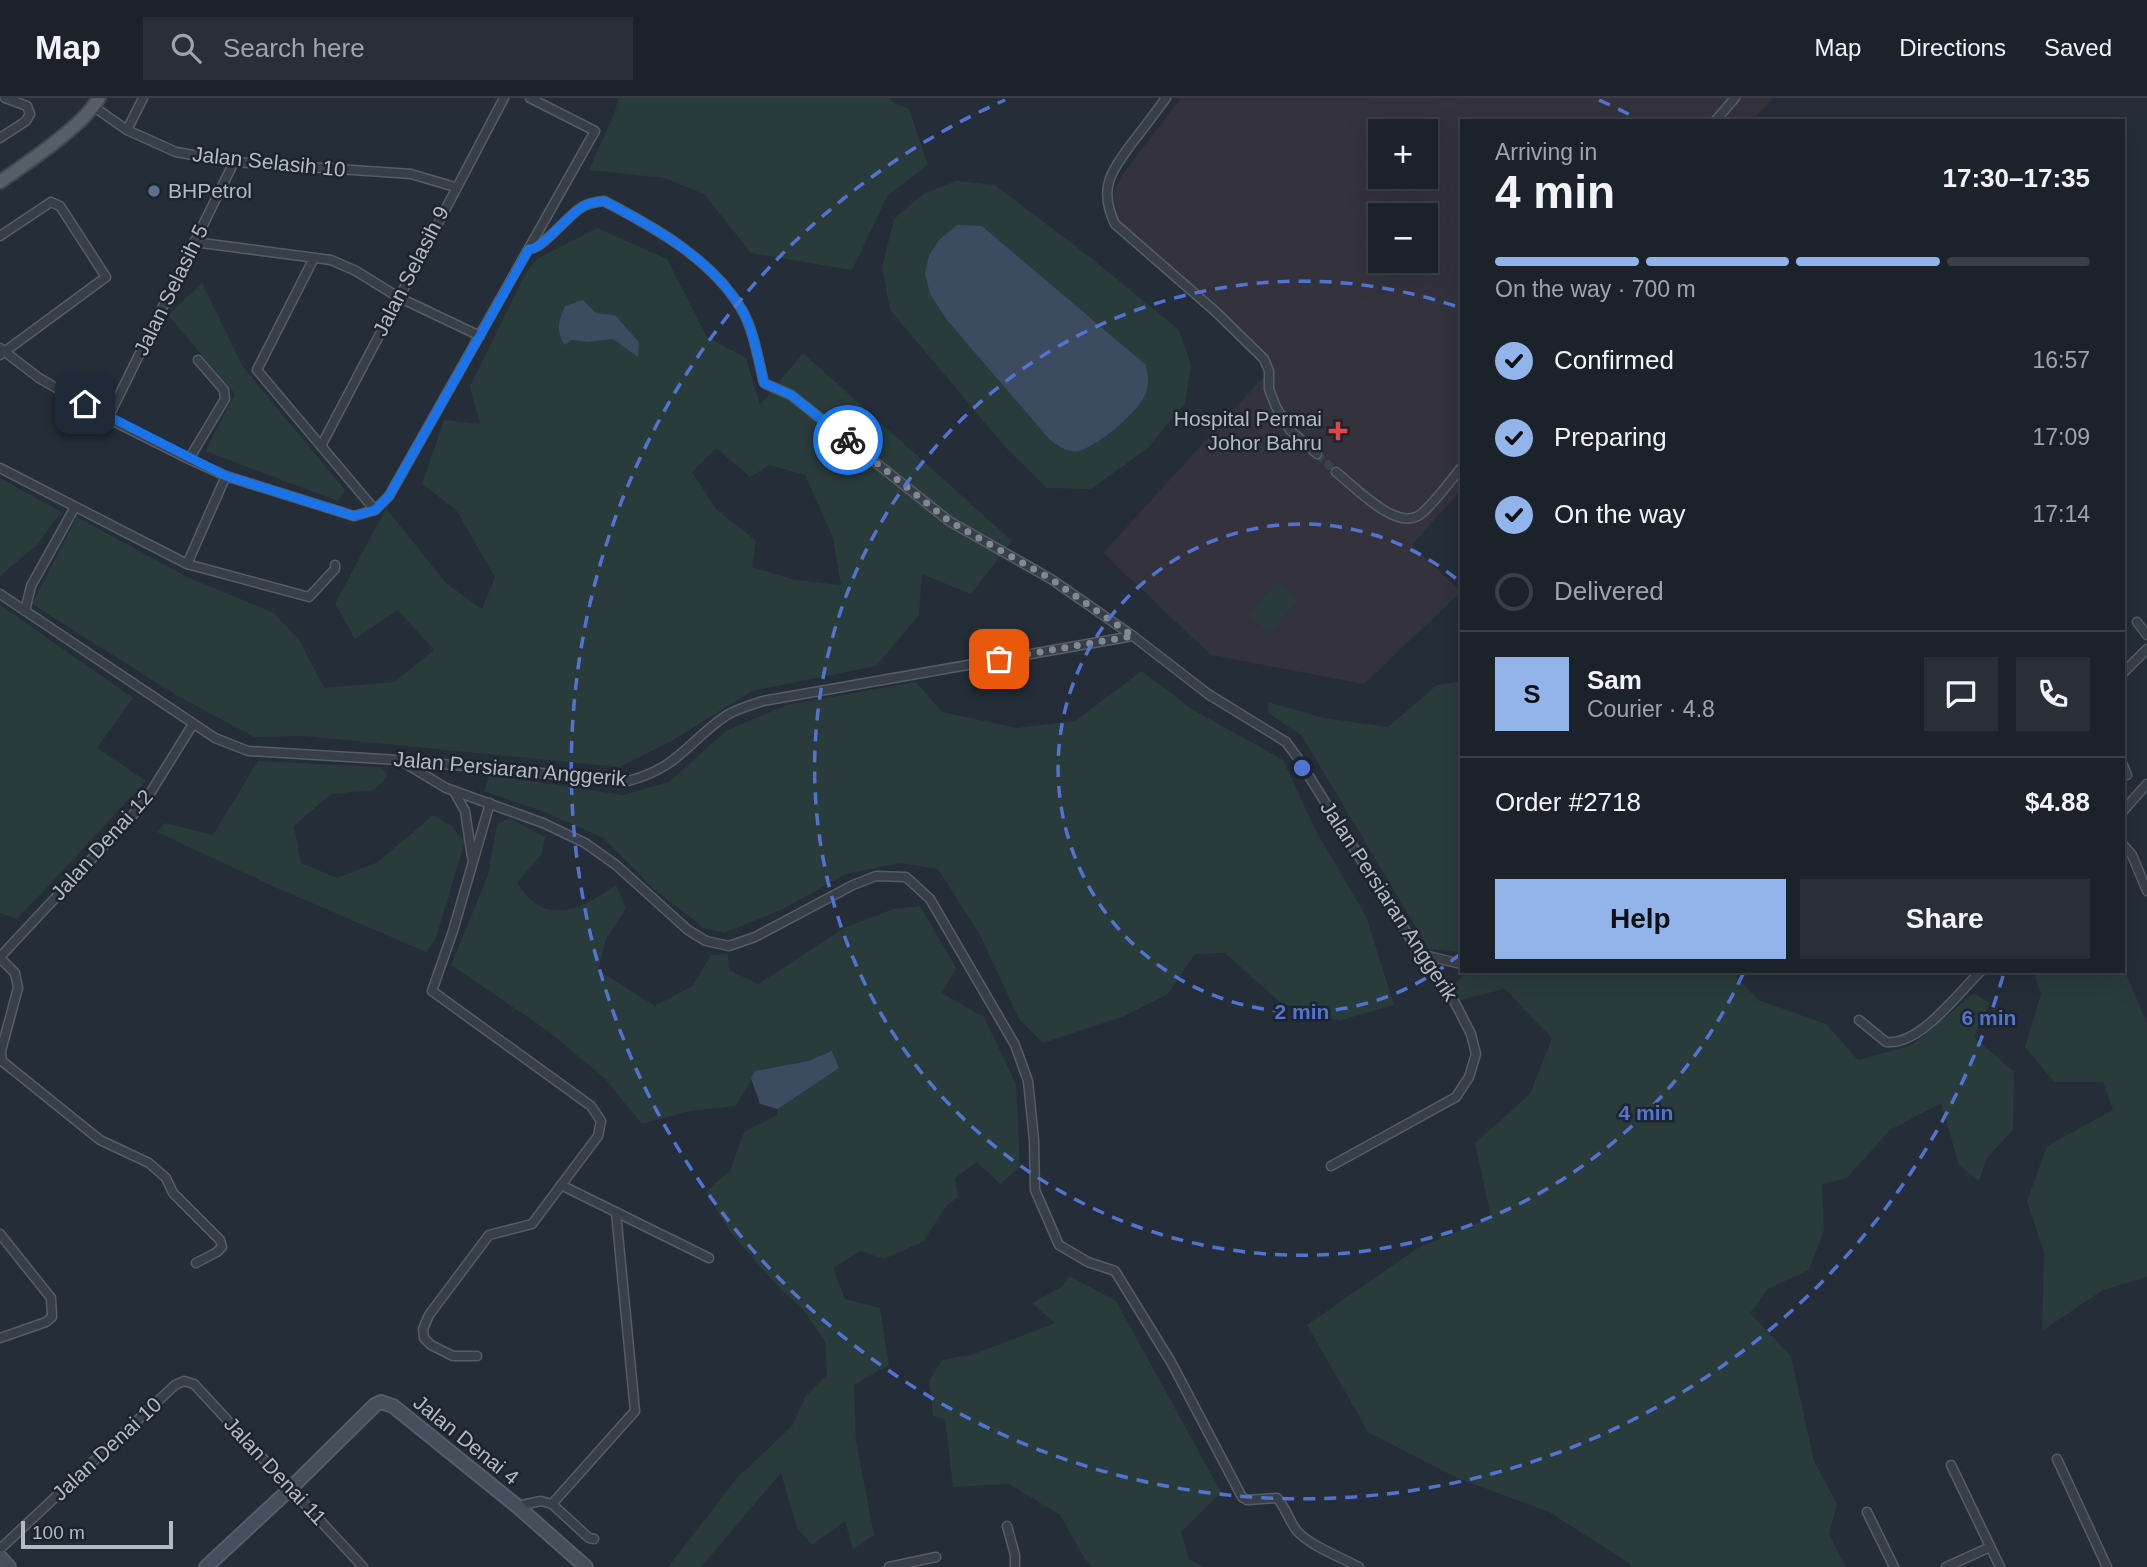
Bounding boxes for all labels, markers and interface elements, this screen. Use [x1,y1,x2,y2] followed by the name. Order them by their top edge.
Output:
[143,17,633,80] search box
[35,29,101,66] text: Map
[167,29,205,67] icon: search
[223,33,365,63] text: Search here
[1815,34,1861,61] text: Map
[1899,34,2006,61] text: Directions
[2044,34,2112,61] text: Saved
[1368,119,1438,273] map controls
[1368,119,1438,189] button: +
[1495,139,1597,165] text: Arriving in
[191,142,347,181] street label: Jalan Selasih 10
[1943,163,2090,193] text: 17:30–17:35
[1495,166,1615,218] text: 4 min
[168,179,252,202] place label: BHPetrol
[146,183,162,199] marker: BHPetrol
[368,202,453,339] street label: Jalan Selasih 9
[1368,203,1438,273] button: −
[129,221,212,359] street label: Jalan Selasih 5
[1495,276,1696,302] text: On the way · 700 m
[1495,342,1533,380] icon: check
[1554,345,1674,375] text: Confirmed
[2032,347,2090,373] text: 16:57
[55,374,115,434] pin
[66,385,104,423] icon: home
[813,405,883,475] courier
[1174,407,1322,454] place label: Hospital Permai Johor Bahru
[1495,419,1533,457] icon: check
[829,421,867,459] icon: bike
[1328,421,1348,441] marker: Hospital Permai Johor Bahru
[1554,422,1667,452] text: Preparing
[2032,424,2090,450] text: 17:09
[1495,496,1533,534] icon: check
[1554,499,1686,529] text: On the way
[2032,501,2090,527] text: 17:14
[1554,576,1664,606] text: Delivered
[969,629,1029,689] pin
[980,640,1018,678] icon: bag
[1924,657,1998,731] button: chat
[2016,657,2090,731] button: phone
[1587,665,1642,695] text: Sam
[1523,679,1541,709] text: S
[1587,696,1715,722] text: Courier · 4.8
[393,747,628,790] street label: Jalan Persiaran Anggerik
[1290,756,1314,780] centre of rings
[46,785,157,904] street label: Jalan Denai 12
[1495,787,1641,817] text: Order #2718
[2025,787,2090,817] text: $4.88
[1316,797,1463,1005] street label: Jalan Persiaran Anggerik
[1495,879,1786,959] button: Help
[1800,879,2090,959] button: Share
[1275,1000,1329,1023] text: 2 min
[1962,1006,2016,1029] text: 6 min
[1619,1101,1673,1124] text: 4 min
[409,1390,524,1489] street label: Jalan Denai 4
[48,1392,166,1505] street label: Jalan Denai 10
[220,1412,331,1529] street label: Jalan Denai 11
[21,1518,173,1550] scale bar
[32,1522,85,1543] text: 100 m

